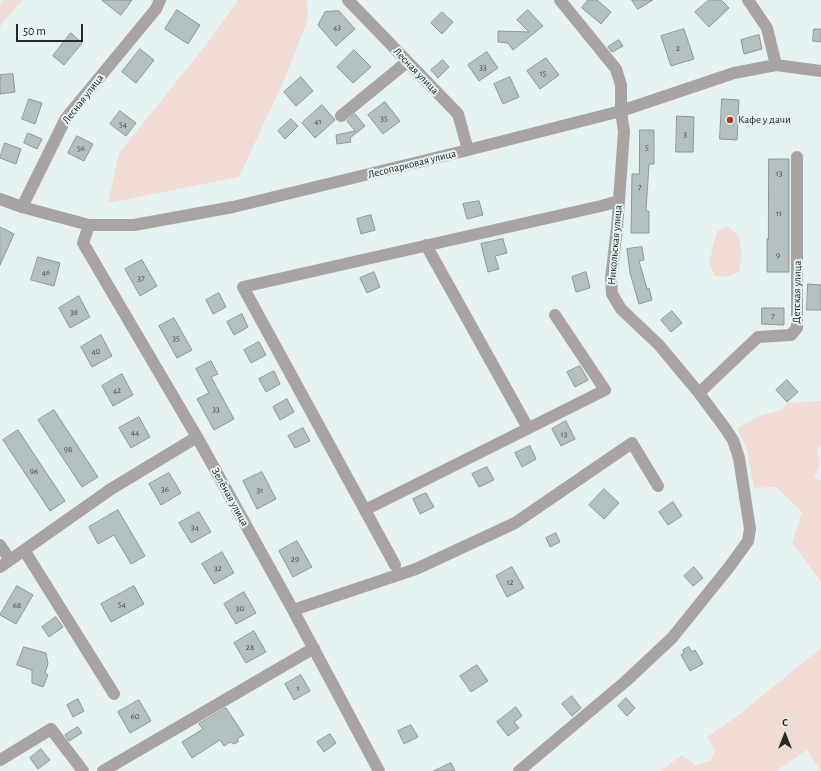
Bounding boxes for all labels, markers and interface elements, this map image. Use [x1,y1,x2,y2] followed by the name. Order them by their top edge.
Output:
[18,16,85,42] scale bar
[333,22,341,32] house number: 43
[23,25,46,37] text: 50 m
[676,43,680,53] house number: 2
[391,45,441,97] street label: Лесная улица
[479,62,487,72] house number: 33
[540,68,546,78] house number: 15
[59,71,107,127] street label: Лесная улица
[380,113,388,123] house number: 35
[738,113,791,127] place label: Кафе у дачи
[725,115,735,125] marker: Кафе у дачи
[314,116,322,126] house number: 41
[119,119,127,129] house number: 54
[683,129,687,139] house number: 3
[645,142,649,152] house number: 5
[77,143,85,153] house number: 56
[366,147,458,181] street label: Лесопарковая улица
[776,168,782,178] house number: 13
[638,182,642,192] house number: 7
[605,204,625,286] street label: Никольская улица
[776,208,782,218] house number: 11
[776,250,780,260] house number: 9
[790,260,804,324] street label: Детская улица
[42,267,50,277] house number: 46
[137,273,145,283] house number: 37
[70,307,78,317] house number: 38
[771,311,775,321] house number: 7
[172,333,180,343] house number: 35
[91,346,101,356] house number: 40
[113,385,121,395] house number: 42
[212,404,220,414] house number: 33
[131,427,139,437] house number: 44
[561,429,567,439] house number: 13
[64,444,72,454] house number: 98
[209,465,251,529] street label: Зелёная улица
[30,466,38,476] house number: 96
[161,484,169,494] house number: 36
[257,485,263,495] house number: 31
[191,522,199,532] house number: 34
[291,554,299,564] house number: 29
[214,563,222,573] house number: 32
[506,577,514,587] house number: 12
[118,599,126,609] house number: 54
[13,600,21,610] house number: 68
[236,603,244,613] house number: 30
[246,642,254,652] house number: 28
[296,683,300,693] house number: 1
[131,711,139,721] house number: 60
[765,715,805,755] north arrow
[782,717,788,728] text: С

